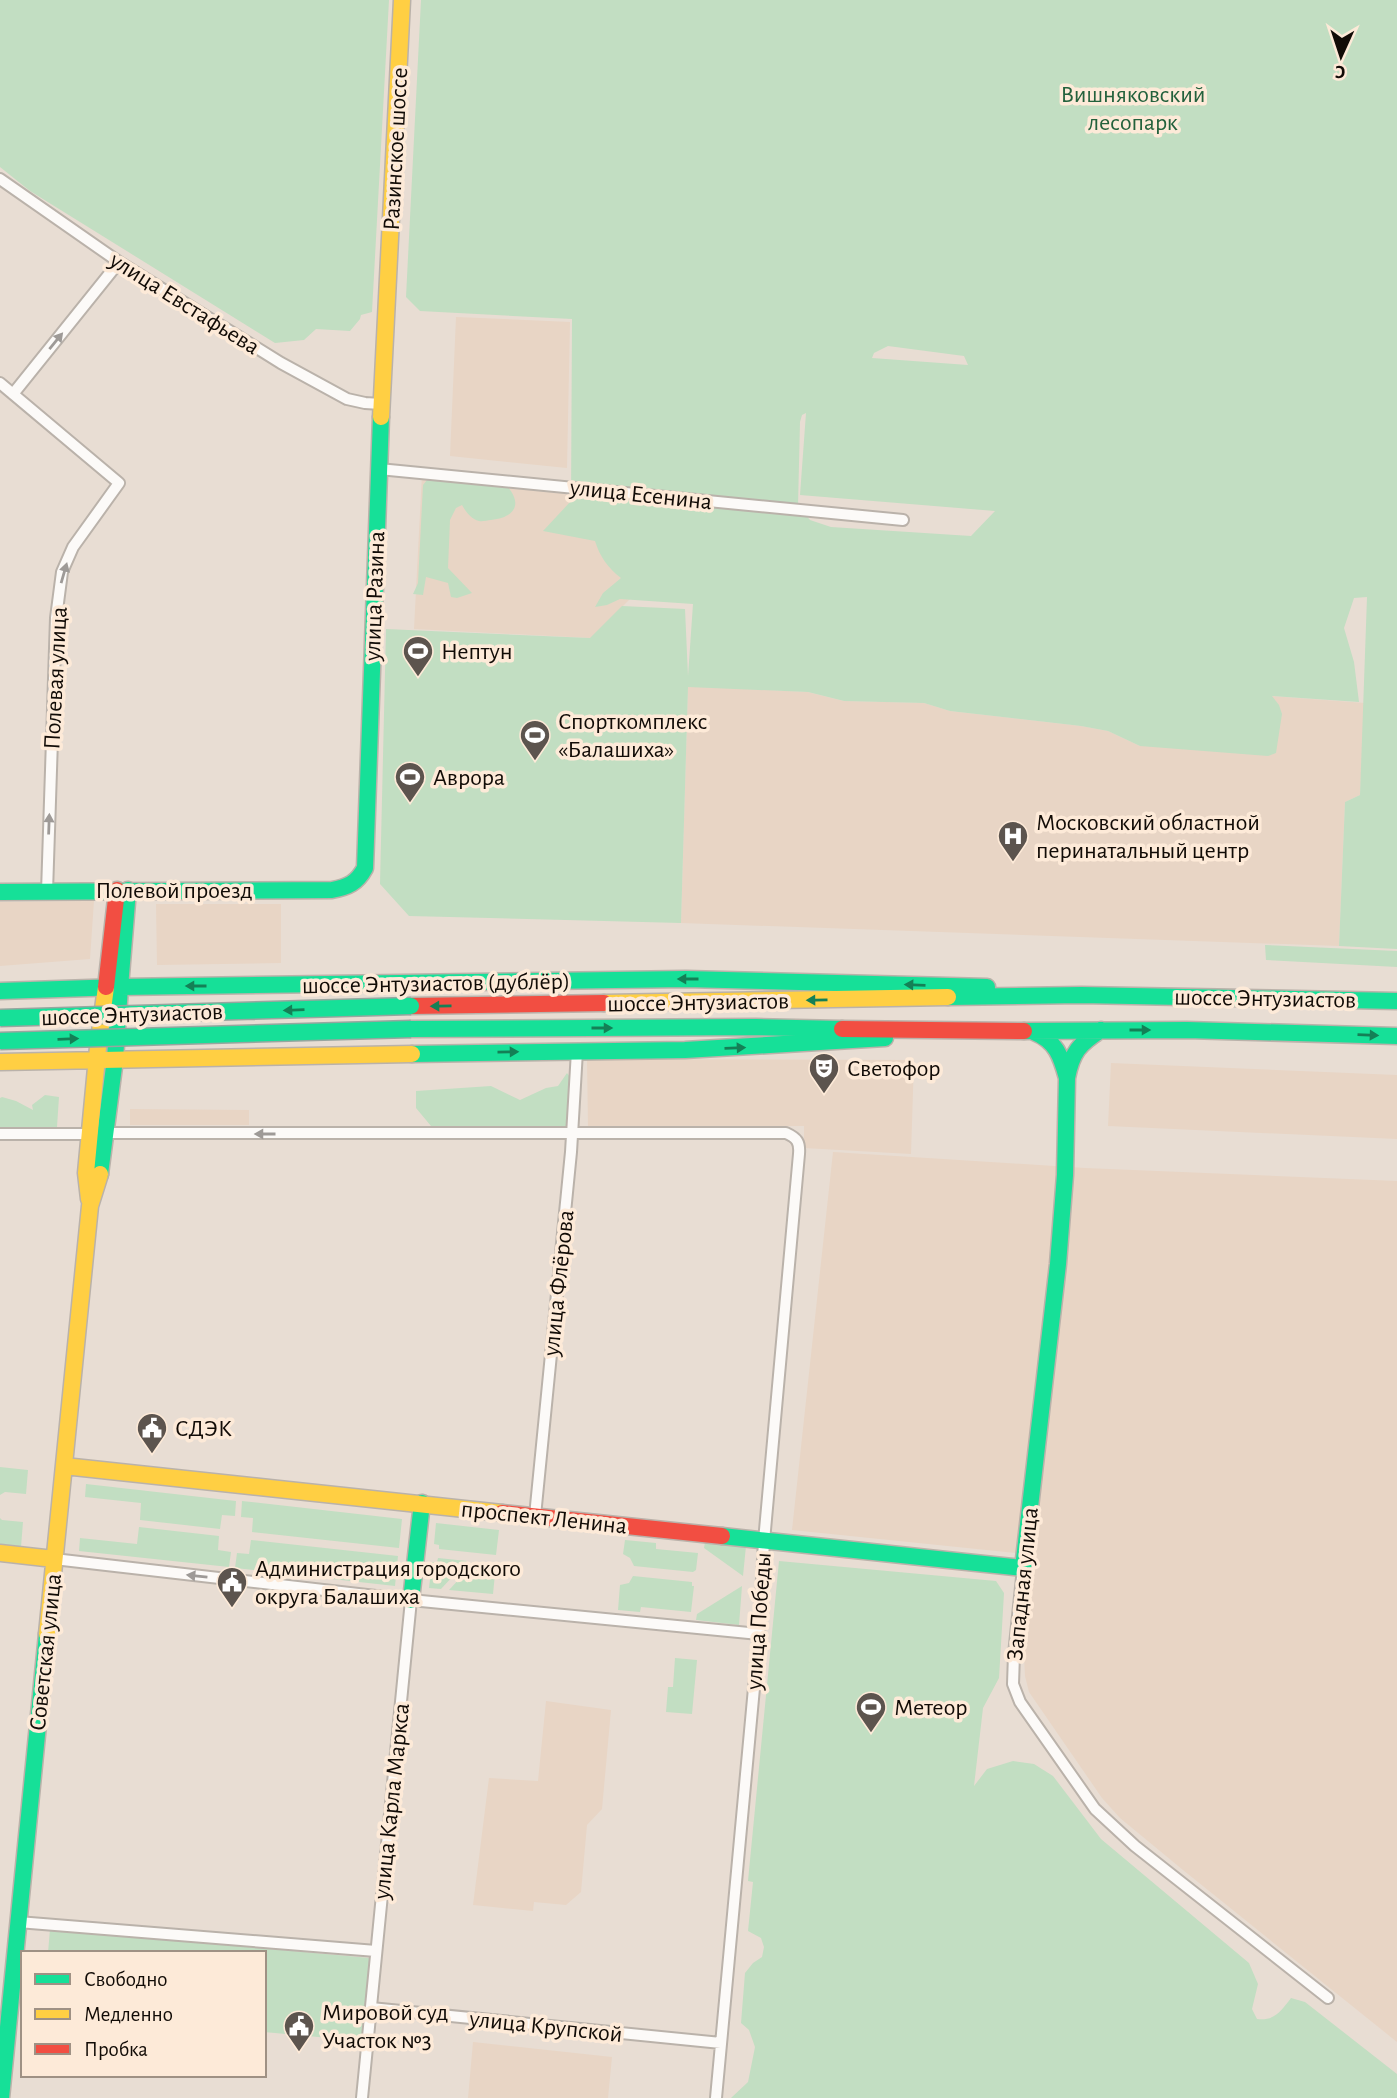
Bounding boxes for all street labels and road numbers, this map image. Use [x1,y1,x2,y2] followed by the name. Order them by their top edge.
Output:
[380,67,412,231] street label: Разинское шоссе
[105,248,264,359] street label: улица Евстафьева
[568,475,713,514] street label: улица Есенина
[361,531,389,662] street label: улица Разина
[40,606,72,750] street label: Полевая улица
[95,879,253,903] street label: Полевой проезд
[302,970,570,998] street label: шоссе Энтузиастов (дублёр)
[1174,985,1356,1013] street label: шоссе Энтузиастов
[607,989,789,1017] street label: шоссе Энтузиастов
[41,1000,223,1030] street label: шоссе Энтузиастов
[539,1209,579,1358] street label: улица Флёрова
[460,1497,628,1539] street label: проспект Ленина
[1003,1506,1043,1662] street label: Западная улица
[742,1551,776,1692] street label: улица Победы
[26,1572,66,1732] street label: Советская улица
[370,1702,414,1901] street label: улица Карла Маркса
[467,2007,624,2047] street label: улица Крупской

